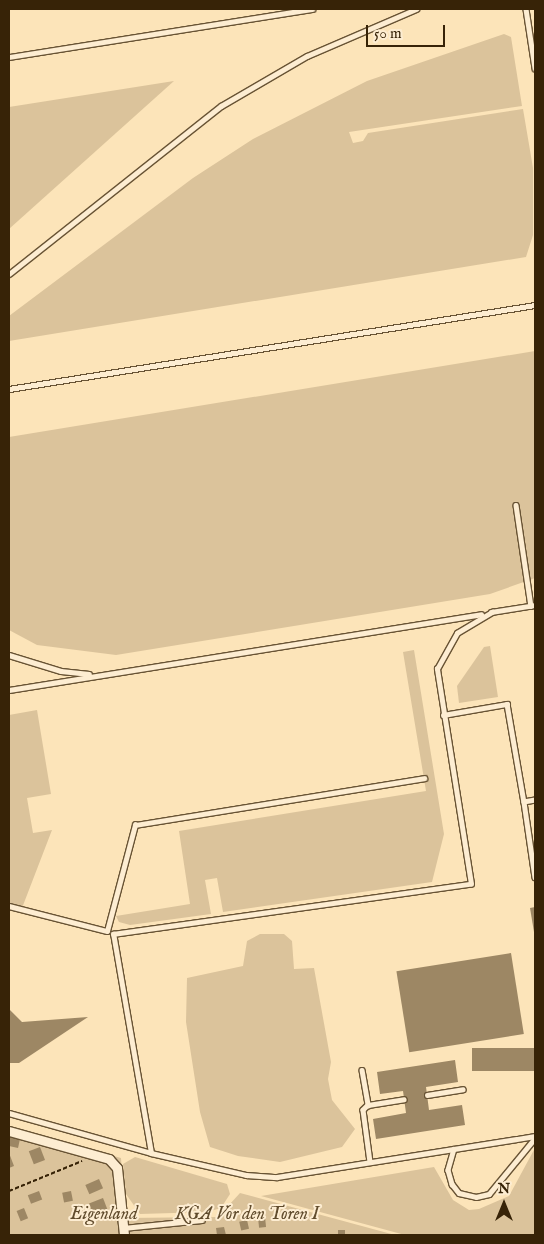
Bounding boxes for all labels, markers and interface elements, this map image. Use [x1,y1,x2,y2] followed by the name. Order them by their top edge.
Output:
[369,15,448,47] scale bar
[374,24,402,43] text: 50 m
[479,1179,529,1229] north arrow
[498,1180,510,1198] text: N
[70,1204,138,1226] park label: Eigenland
[175,1204,319,1226] park label: KGA Vor den Toren I

